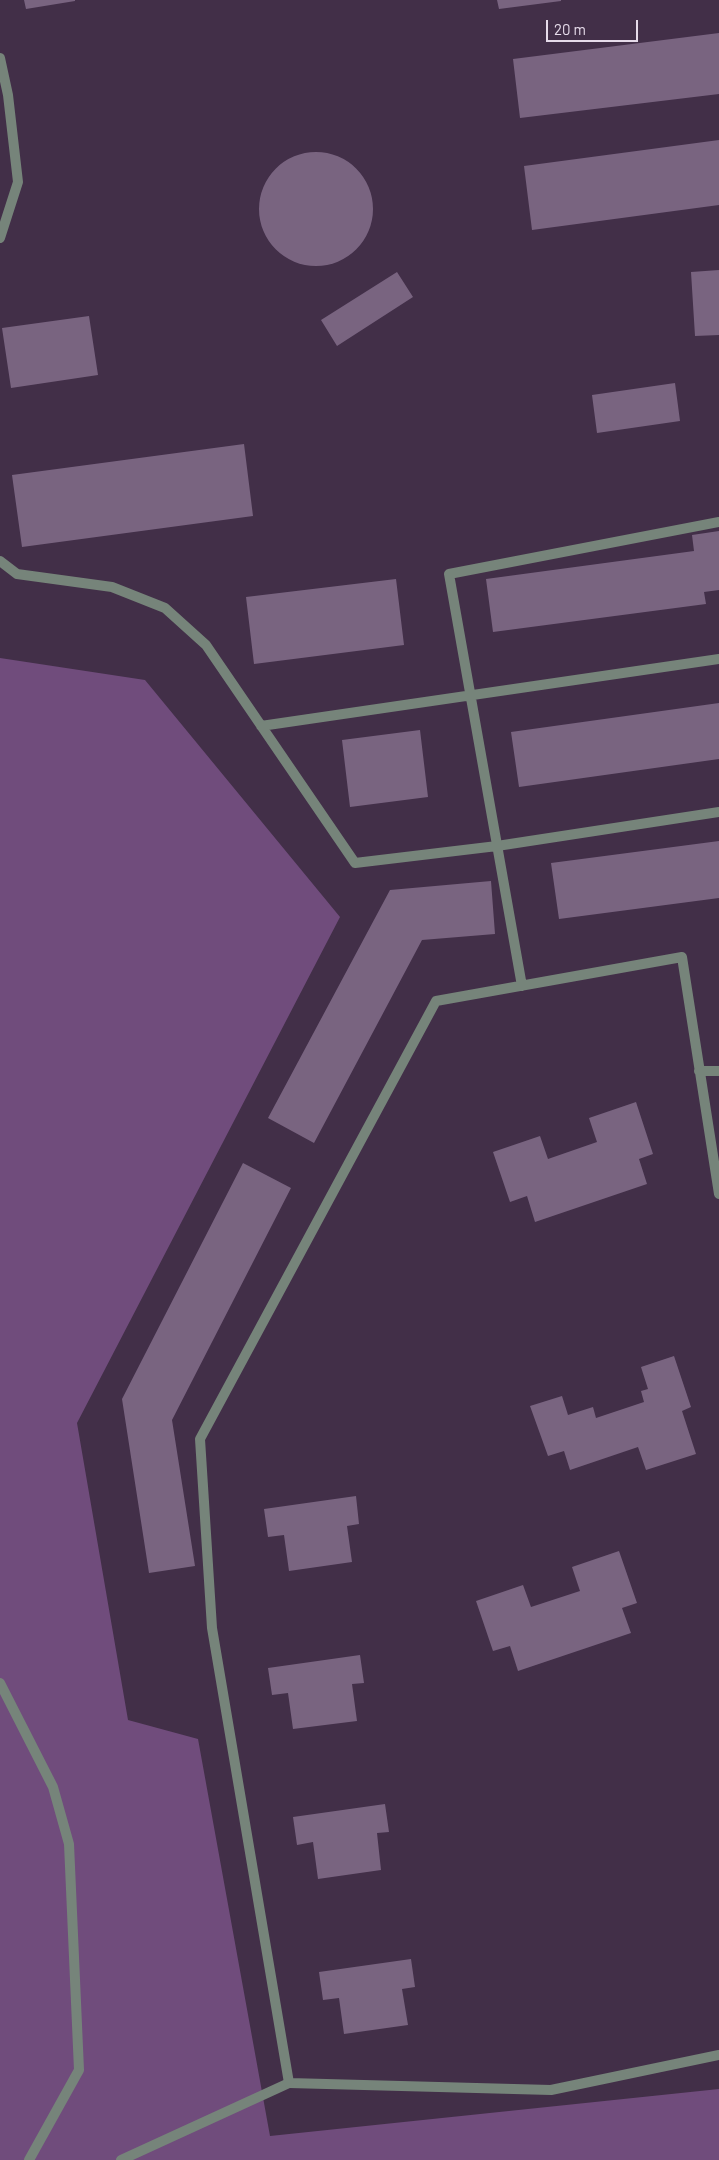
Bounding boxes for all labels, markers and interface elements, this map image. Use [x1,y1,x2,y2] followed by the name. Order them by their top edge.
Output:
[549,10,642,42] scale bar
[554,20,586,38] text: 20 m

